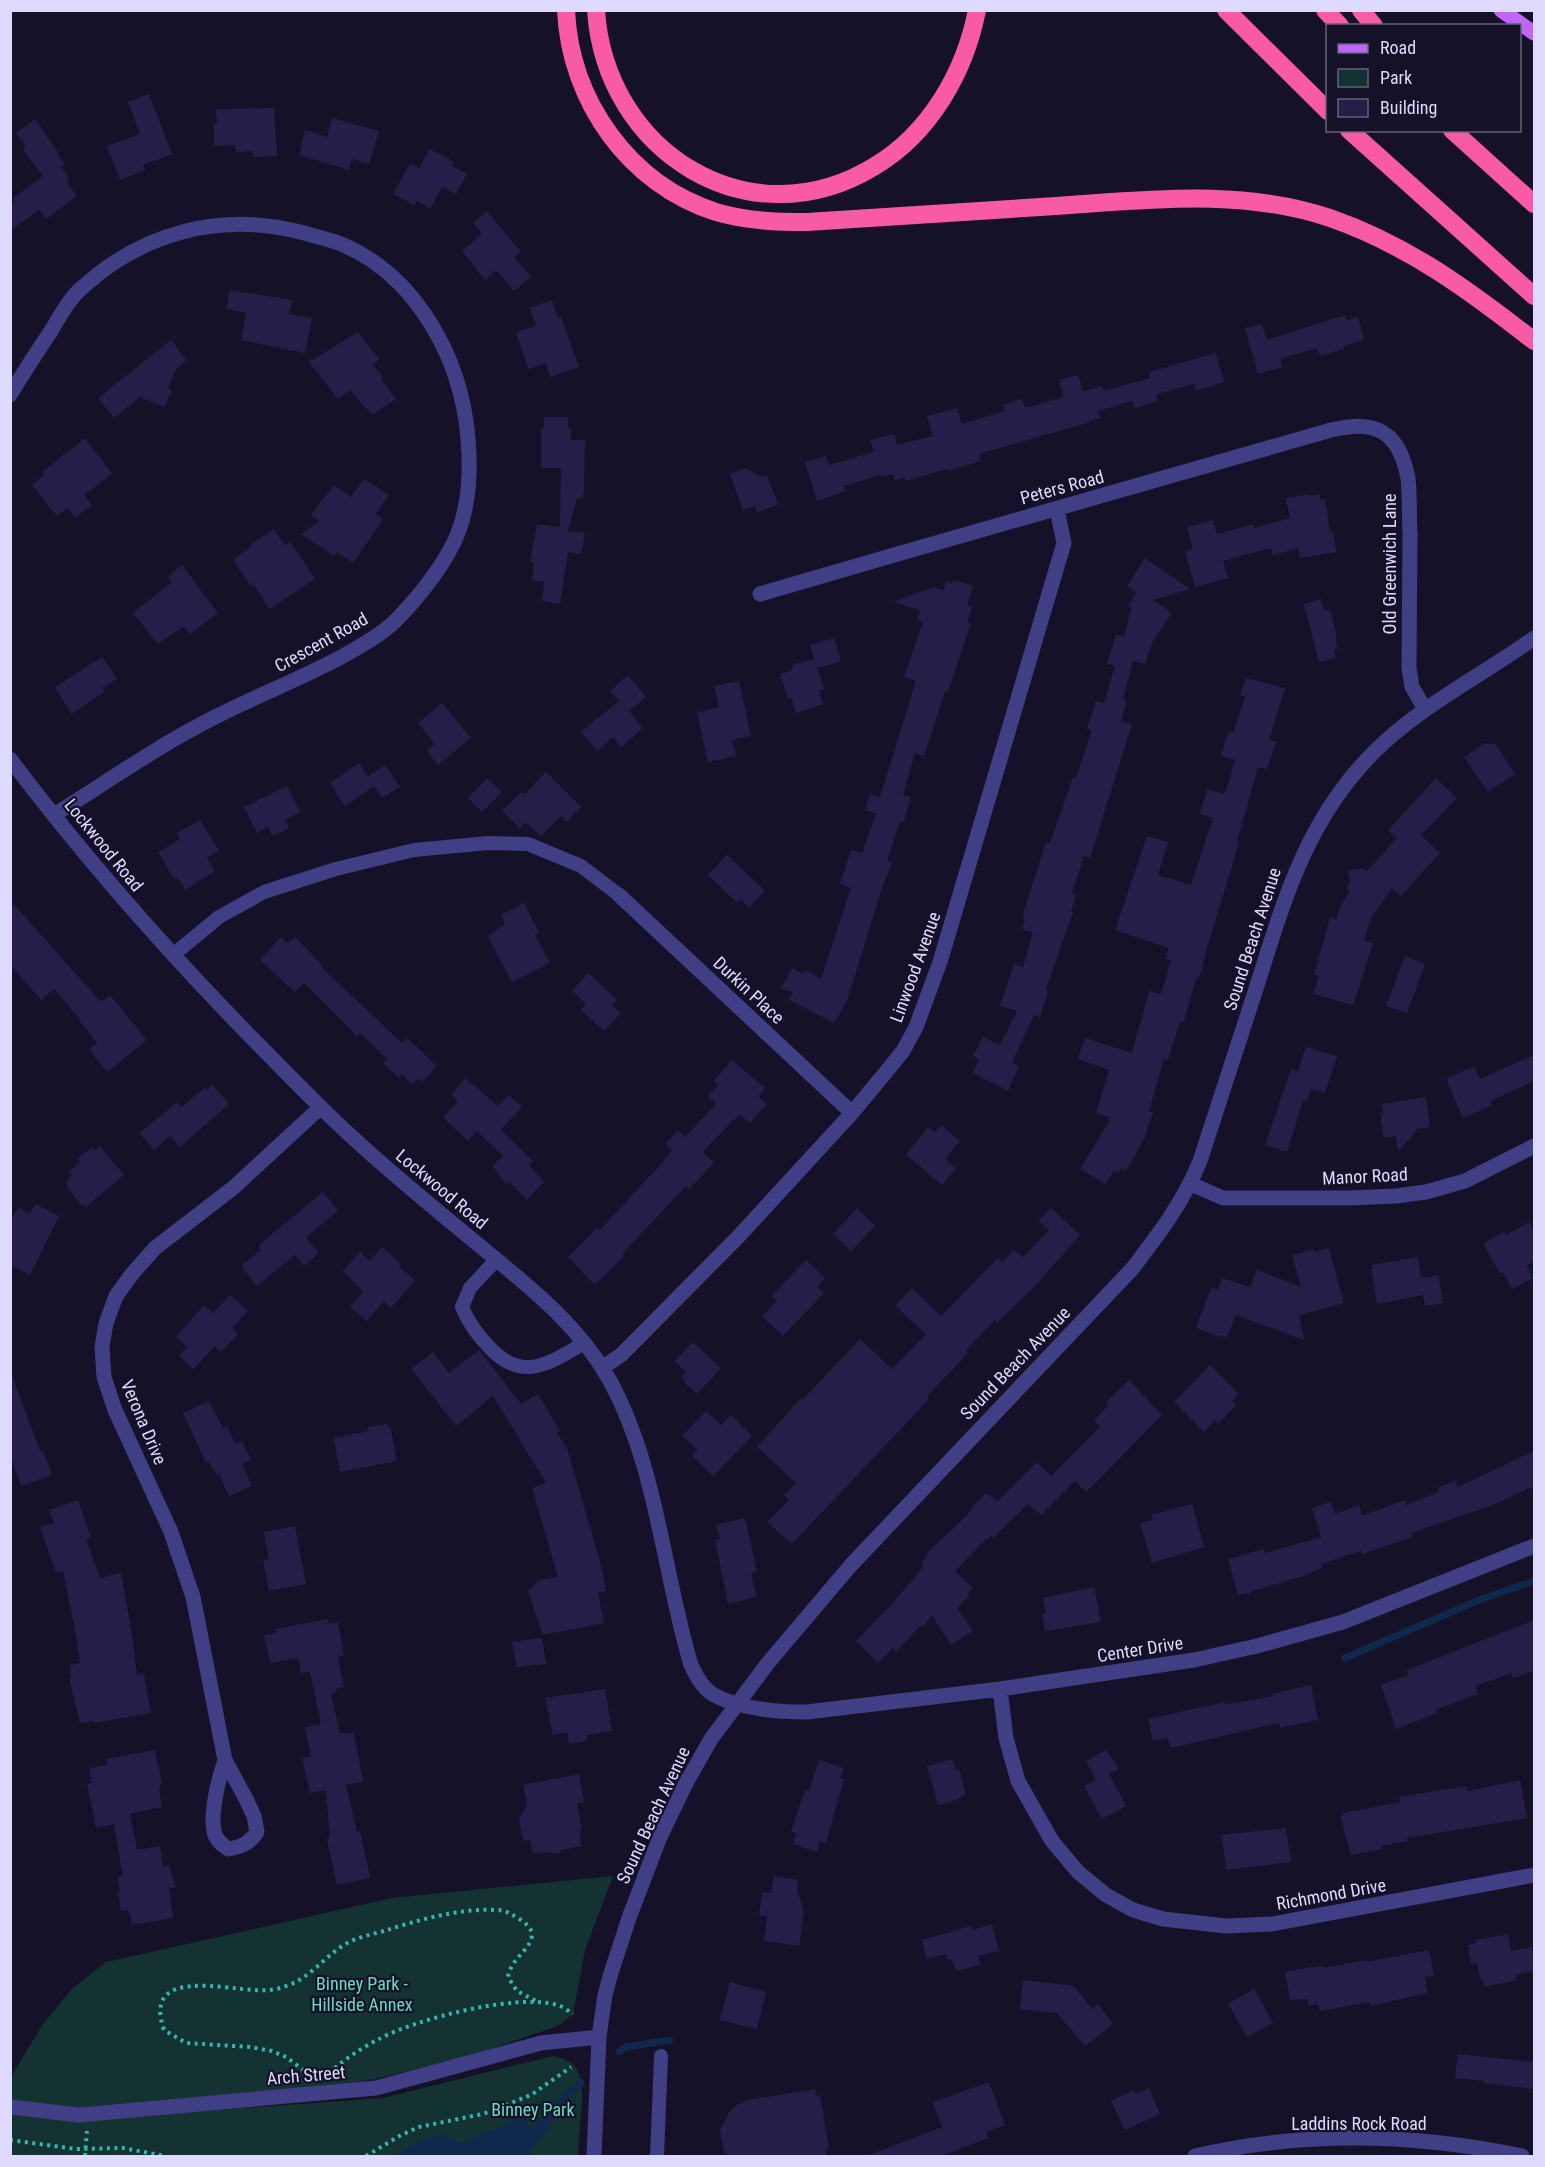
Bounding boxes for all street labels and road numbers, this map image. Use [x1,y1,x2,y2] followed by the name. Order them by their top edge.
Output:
[1018,466,1106,508] street label: Peters Road
[1379,494,1400,634] street label: Old Greenwich Lane
[271,608,371,676] street label: Crescent Road
[60,794,148,896] street label: Lockwood Road
[1219,865,1285,1013] street label: Sound Beach Avenue
[885,909,945,1025] street label: Linwood Avenue
[709,952,789,1028] street label: Durkin Place
[392,1145,492,1233] street label: Lockwood Road
[1322,1163,1408,1189] street label: Manor Road
[956,1302,1074,1424] street label: Sound Beach Avenue
[117,1377,171,1467] street label: Verona Drive
[1096,1632,1184,1666] street label: Center Drive
[612,1743,694,1887] street label: Sound Beach Avenue
[1275,1874,1387,1914] street label: Richmond Drive
[266,2061,346,2089] street label: Arch Street
[1291,2113,1427,2134] street label: Laddins Rock Road

